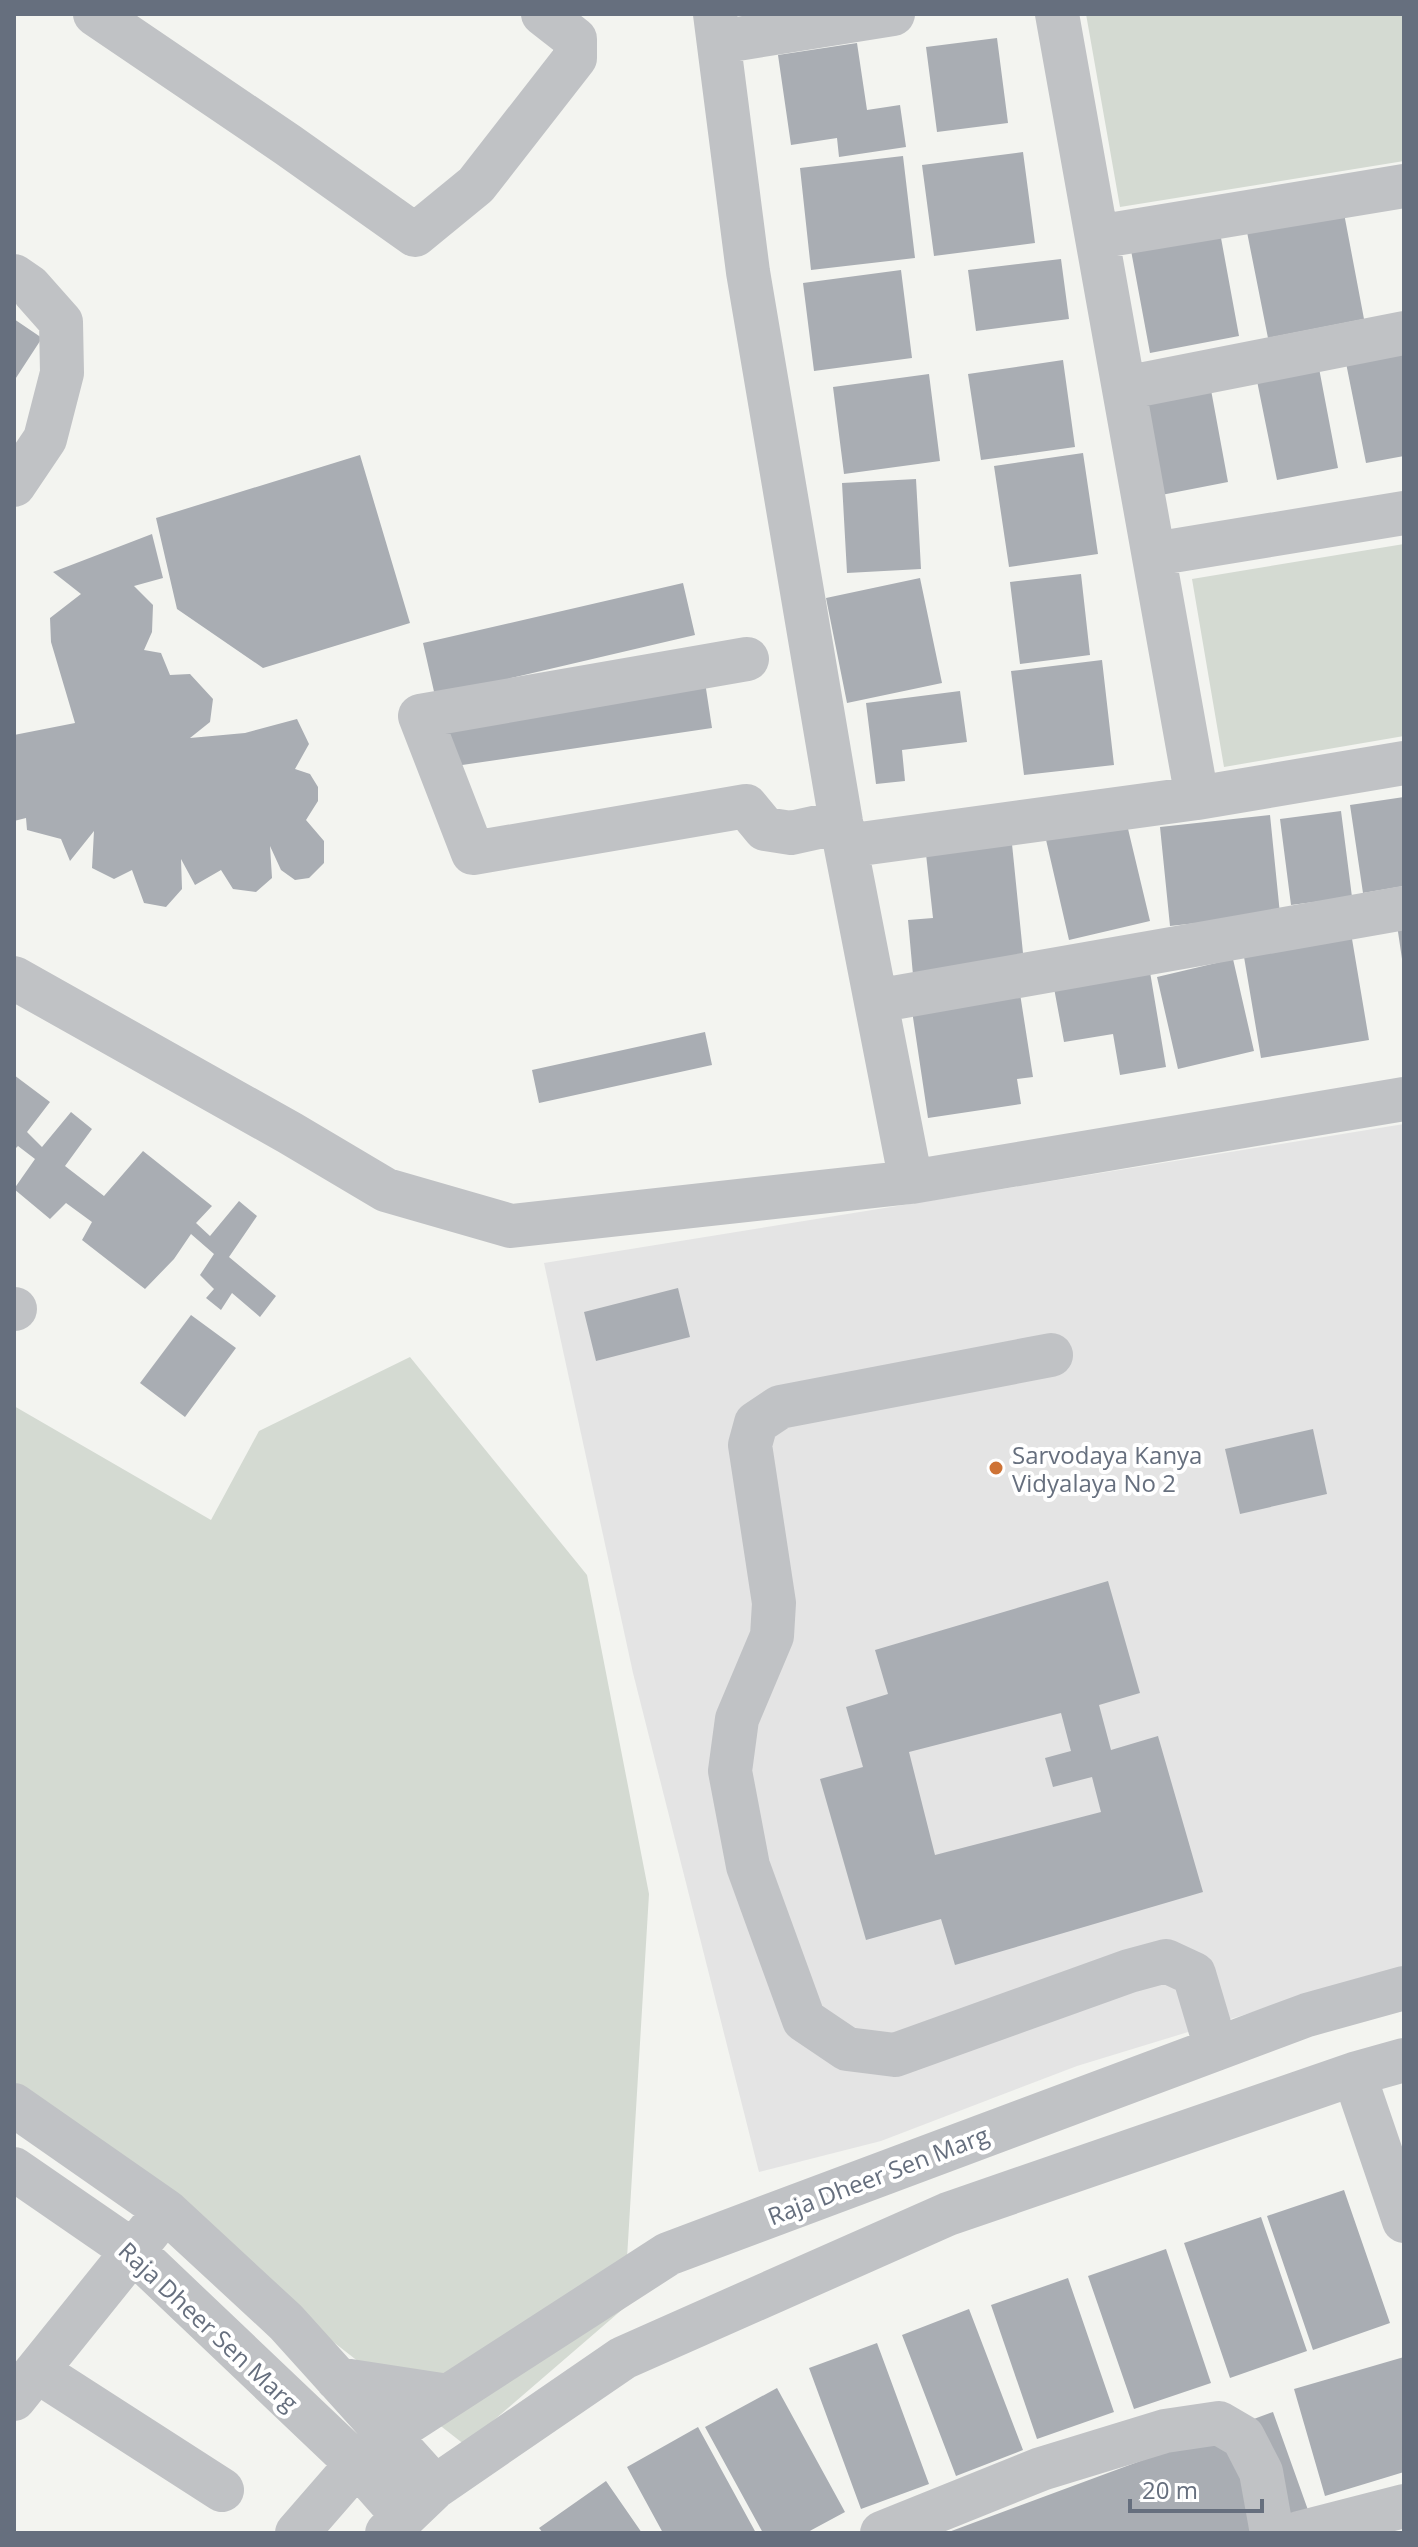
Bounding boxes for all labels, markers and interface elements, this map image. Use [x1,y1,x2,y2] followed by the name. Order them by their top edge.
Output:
[1012,1438,1202,1499] place label: Sarvodaya Kanya Vidyalaya No 2
[987,1459,1005,1477] marker: Sarvodaya Kanya Vidyalaya No 2
[763,2118,993,2232] street label: Raja Dheer Sen Marg
[112,2234,306,2418] street label: Raja Dheer Sen Marg
[1130,2463,1262,2513] scale bar
[1142,2473,1198,2506] text: 20 m

